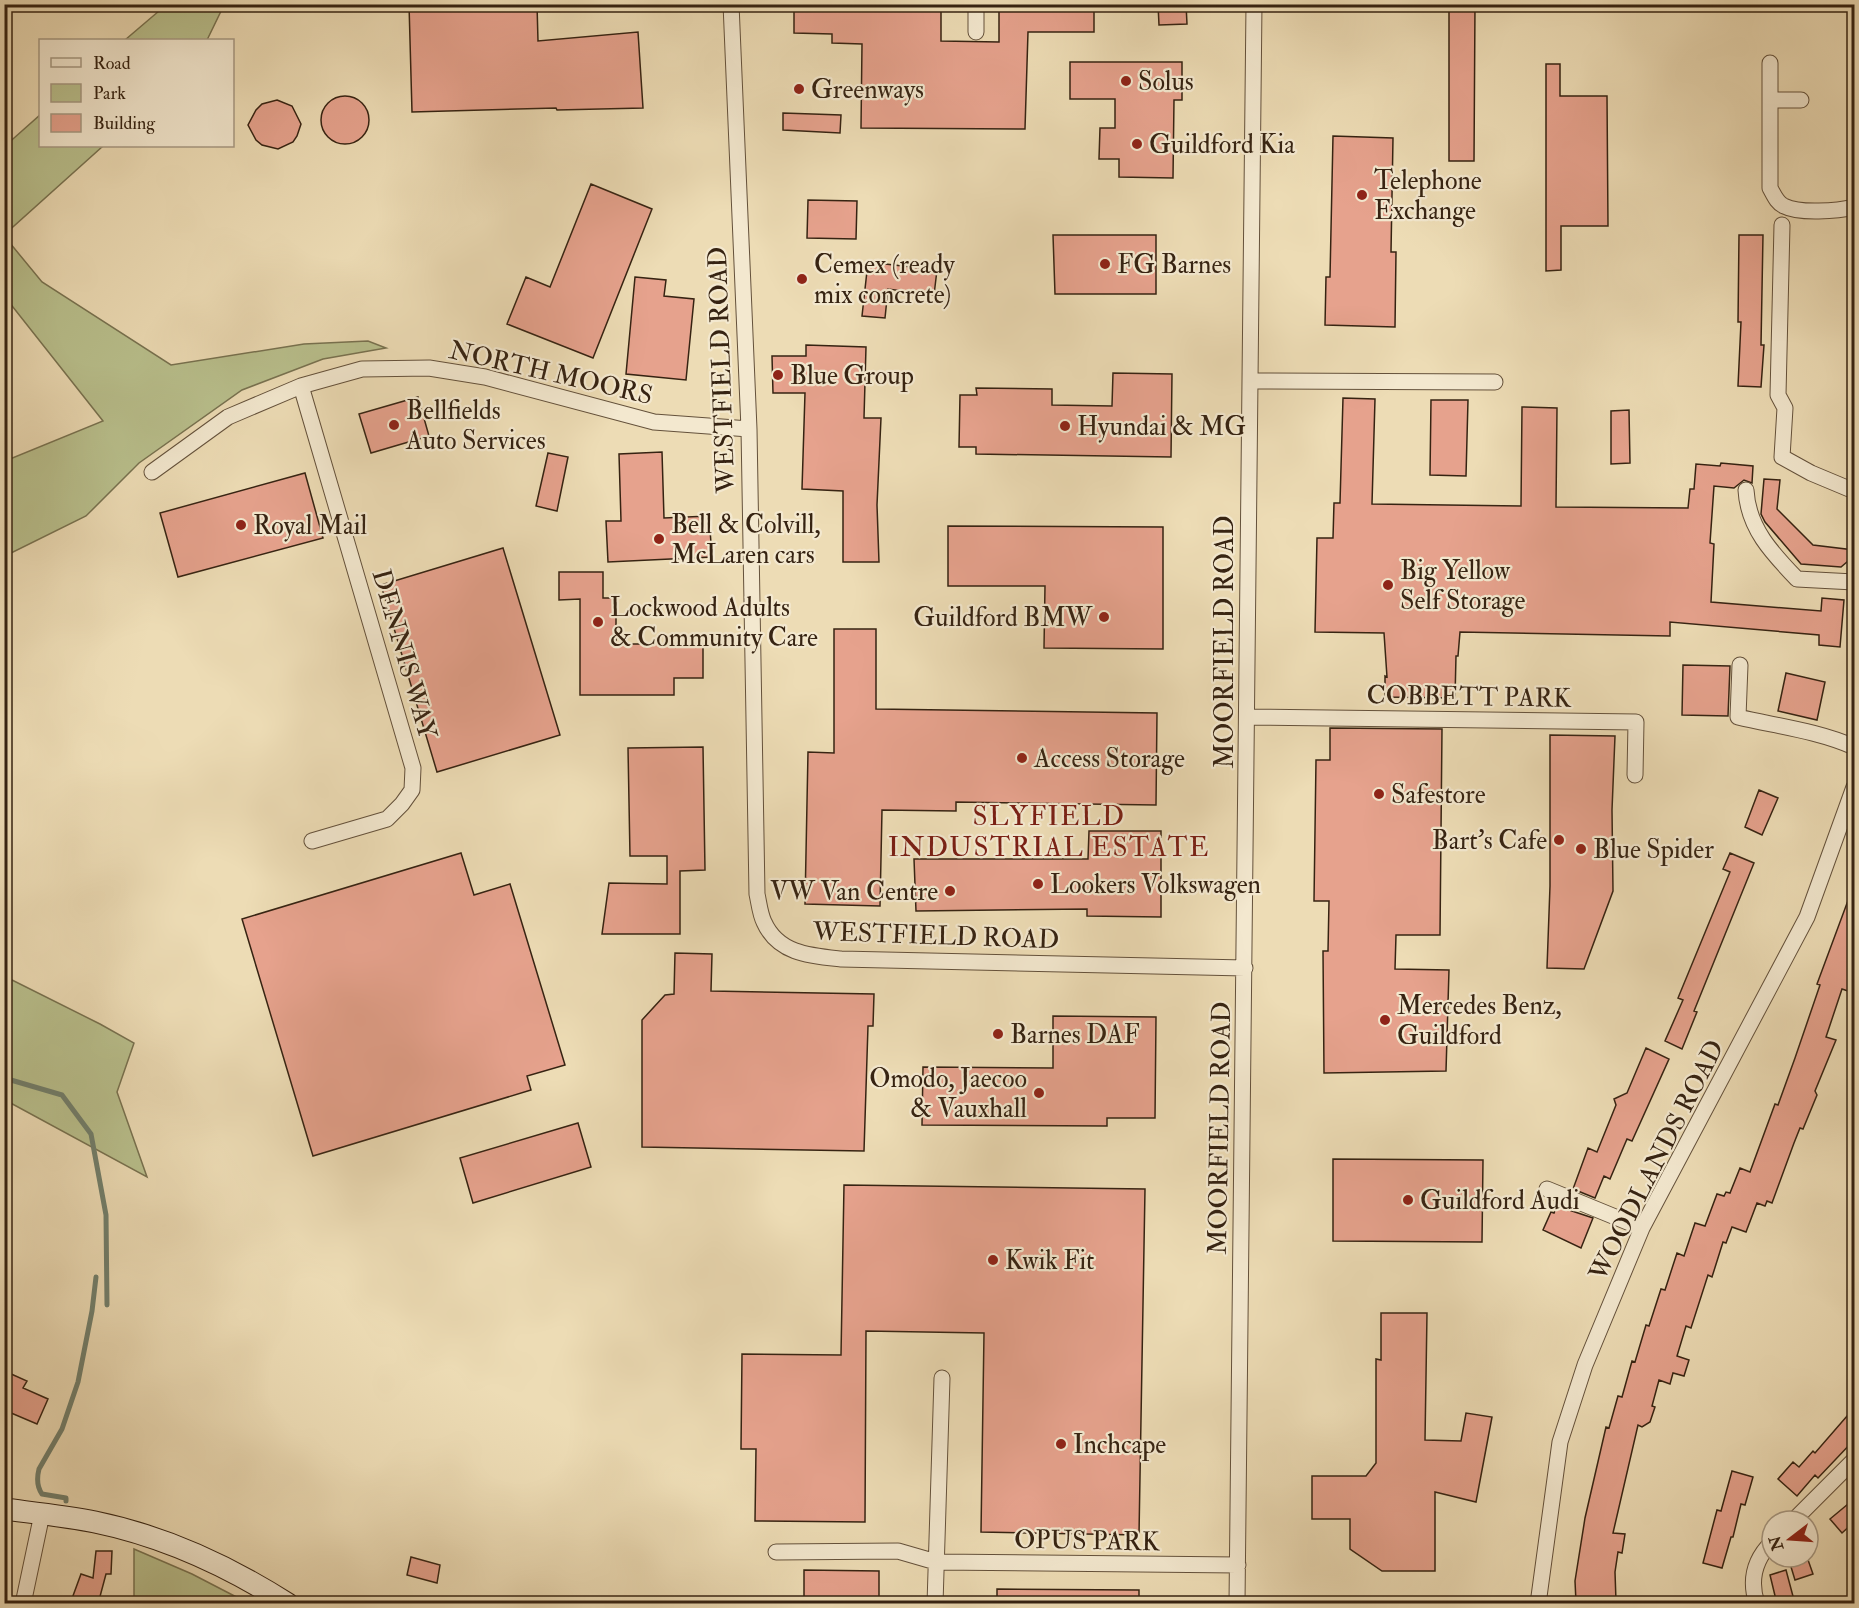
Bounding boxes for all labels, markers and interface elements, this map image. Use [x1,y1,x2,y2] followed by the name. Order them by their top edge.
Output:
[39,39,234,147] legend
[93,52,131,75] text: Road
[1138,66,1194,98] place label: Solus
[811,74,924,106] place label: Greenways
[1119,74,1133,88] marker: Solus
[93,82,126,105] text: Park
[792,82,806,96] marker: Greenways
[93,112,156,135] text: Building
[1149,129,1295,161] place label: Guildford Kia
[1130,137,1144,151] marker: Guildford Kia
[1374,165,1482,227] place label: Telephone Exchange
[1355,188,1369,202] marker: Telephone Exchange
[702,246,742,495] street label: WESTFIELD ROAD
[814,249,955,311] place label: Cemex (ready mix concrete)
[1117,249,1231,281] place label: FG Barnes
[1098,257,1112,271] marker: FG Barnes
[795,272,809,286] marker: Cemex (ready mix concrete)
[446,334,656,412] street label: NORTH MOORS
[790,360,914,393] place label: Blue Group
[771,368,785,382] marker: Blue Group
[405,395,546,457] place label: Bellfields Auto Services
[1077,411,1246,443] place label: Hyundai & MG
[387,418,401,432] marker: Bellfields Auto Services
[1058,419,1072,433] marker: Hyundai & MG
[671,509,821,571] place label: Bell & Colvill, McLaren cars
[253,510,368,542] place label: Royal Mail
[1209,515,1241,769] street label: MOORFIELD ROAD
[234,518,248,532] marker: Royal Mail
[652,532,666,546] marker: Bell & Colvill, McLaren cars
[1400,555,1525,617] place label: Big Yellow Self Storage
[365,566,444,744] street label: DENNIS WAY
[1381,578,1395,592] marker: Big Yellow Self Storage
[610,592,818,654] place label: Lockwood Adults & Community Care
[913,602,1094,634] place label: Guildford BMW
[1097,610,1111,624] marker: Guildford BMW
[591,615,605,629] marker: Lockwood Adults & Community Care
[1366,679,1572,715] street label: COBBETT PARK
[1033,743,1185,775] place label: Access Storage
[1015,751,1029,765] marker: Access Storage
[1391,779,1486,811] place label: Safestore
[1372,787,1386,801] marker: Safestore
[888,800,1210,864] district label: SLYFIELD INDUSTRIAL ESTATE
[1432,825,1547,857] place label: Bart's Cafe
[1552,833,1566,847] marker: Bart's Cafe
[1593,834,1714,867] place label: Blue Spider
[1574,842,1588,856] marker: Blue Spider
[1050,869,1261,901] place label: Lookers Volkswagen
[770,876,938,908] place label: VW Van Centre
[1031,877,1045,891] marker: Lookers Volkswagen
[943,884,957,898] marker: VW Van Centre
[811,916,1060,956] street label: WESTFIELD ROAD
[1397,990,1562,1052] place label: Mercedes Benz, Guildford
[1202,1001,1238,1255] street label: MOORFIELD ROAD
[1378,1013,1392,1027] marker: Mercedes Benz, Guildford
[1010,1019,1140,1051] place label: Barnes DAF
[991,1027,1005,1041] marker: Barnes DAF
[1582,1035,1731,1287] street label: WOODLANDS ROAD
[869,1063,1027,1125] place label: Omodo, Jaecoo & Vauxhall
[1032,1086,1046,1100] marker: Omodo, Jaecoo & Vauxhall
[1420,1185,1580,1217] place label: Guildford Audi
[1401,1193,1415,1207] marker: Guildford Audi
[1005,1245,1095,1277] place label: Kwik Fit
[986,1253,1000,1267] marker: Kwik Fit
[1073,1429,1166,1462] place label: Inchcape
[1054,1437,1068,1451] marker: Inchcape
[1760,1509,1820,1569] north arrow
[1014,1524,1161,1558] street label: OPUS PARK
[1765,1533,1789,1554] text: N

